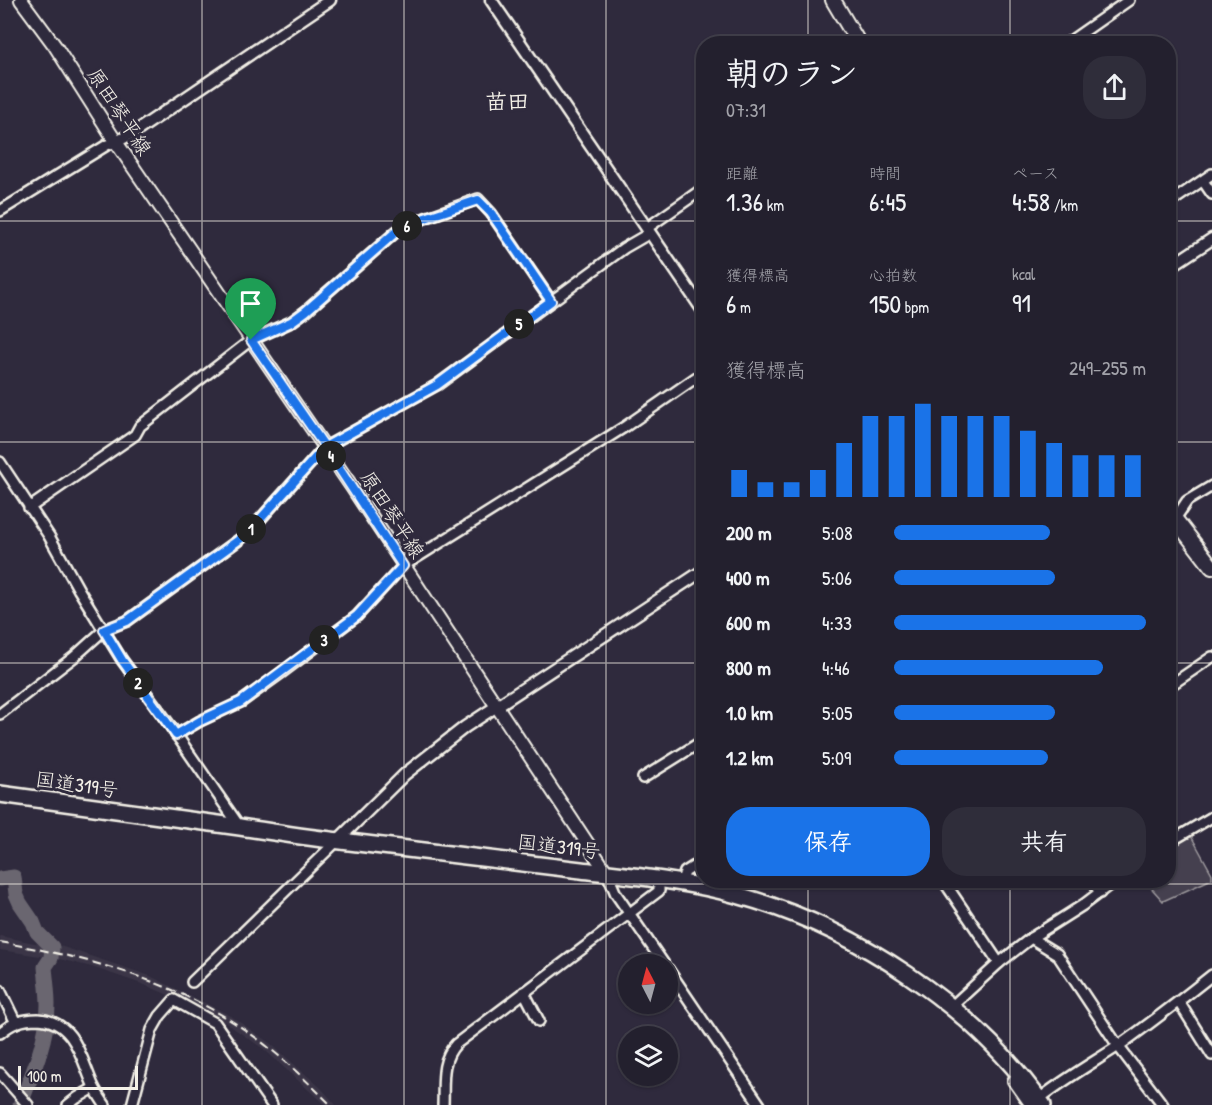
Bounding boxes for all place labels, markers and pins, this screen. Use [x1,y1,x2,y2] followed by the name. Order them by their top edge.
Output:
[392,211,422,241] pin: 6
[225,278,276,340] pin
[504,309,534,339] pin: 5
[316,441,346,471] pin: 4
[236,514,266,544] pin: 1
[309,625,339,655] pin: 3
[123,668,153,698] pin: 2

